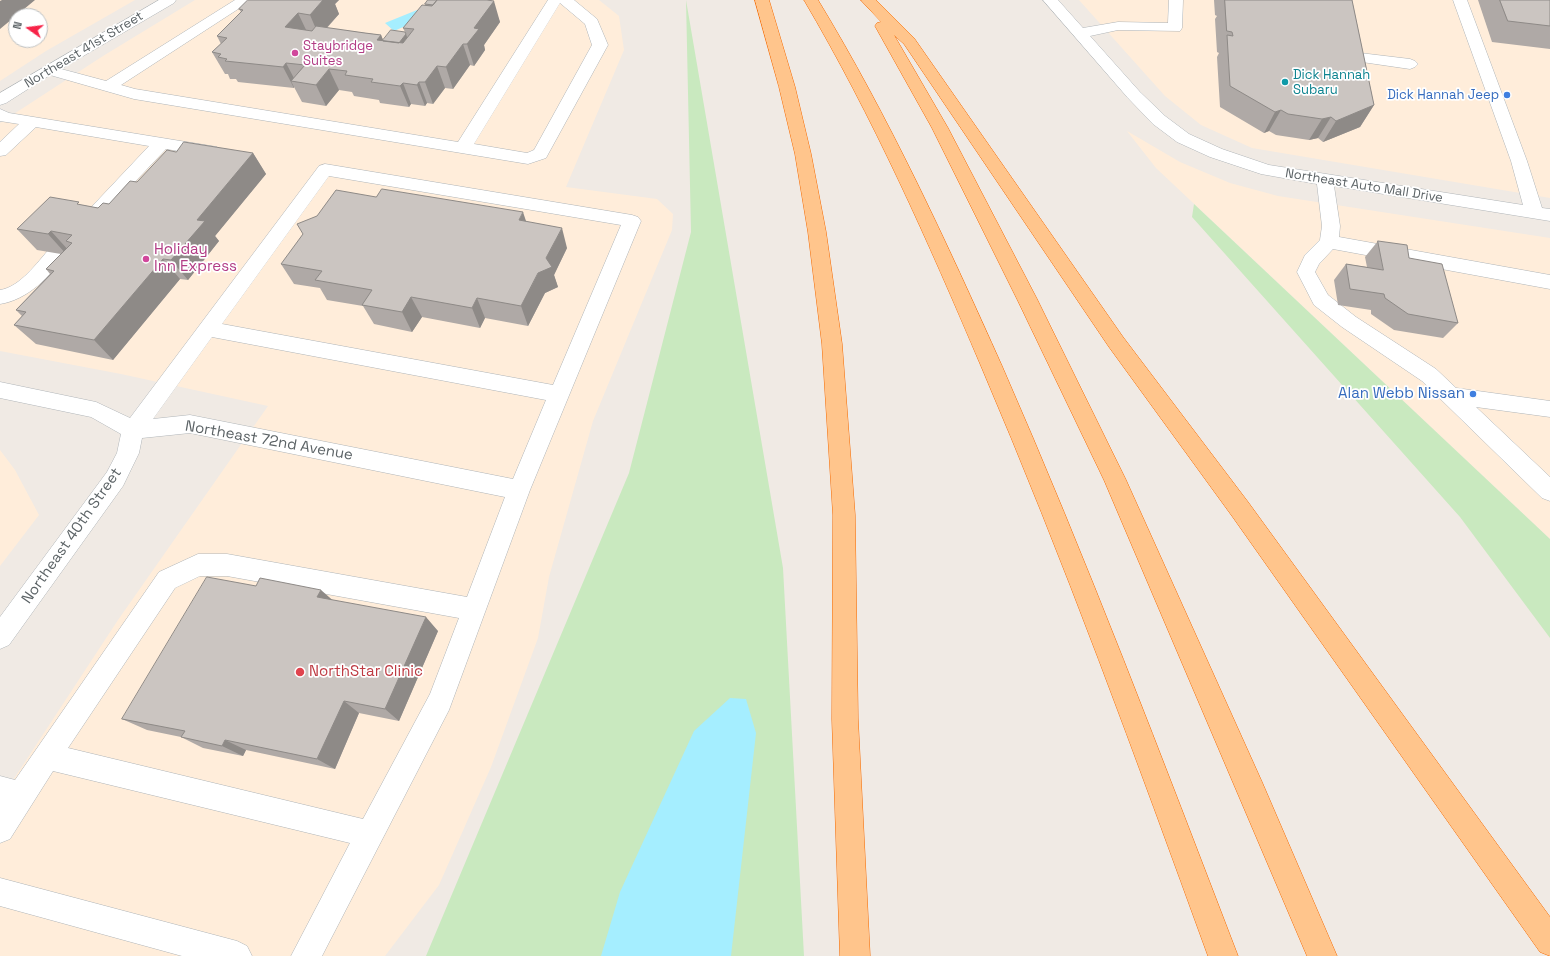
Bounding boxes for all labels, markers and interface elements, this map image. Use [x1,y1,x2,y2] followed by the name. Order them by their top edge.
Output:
[8,8,48,48] north arrow
[22,8,146,92] street label: Northeast 41st Street
[10,20,25,31] text: N
[303,38,373,69] place label: Staybridge Suites
[290,48,300,58] marker: Staybridge Suites
[1293,67,1370,98] place label: Dick Hannah Subaru
[1280,77,1290,87] marker: Dick Hannah Subaru
[1387,87,1499,103] place label: Dick Hannah Jeep
[1502,90,1512,100] marker: Dick Hannah Jeep
[1284,166,1444,206] street label: Northeast Auto Mall Drive
[154,241,237,276] place label: Holiday Inn Express
[141,254,151,264] marker: Holiday Inn Express
[1338,385,1465,403] place label: Alan Webb Nissan
[1468,389,1478,399] marker: Alan Webb Nissan
[184,417,354,465] street label: Northeast 72nd Avenue
[18,465,126,607] street label: Northeast 40th Street
[309,663,423,681] place label: NorthStar Clinic
[294,666,306,678] marker: NorthStar Clinic

